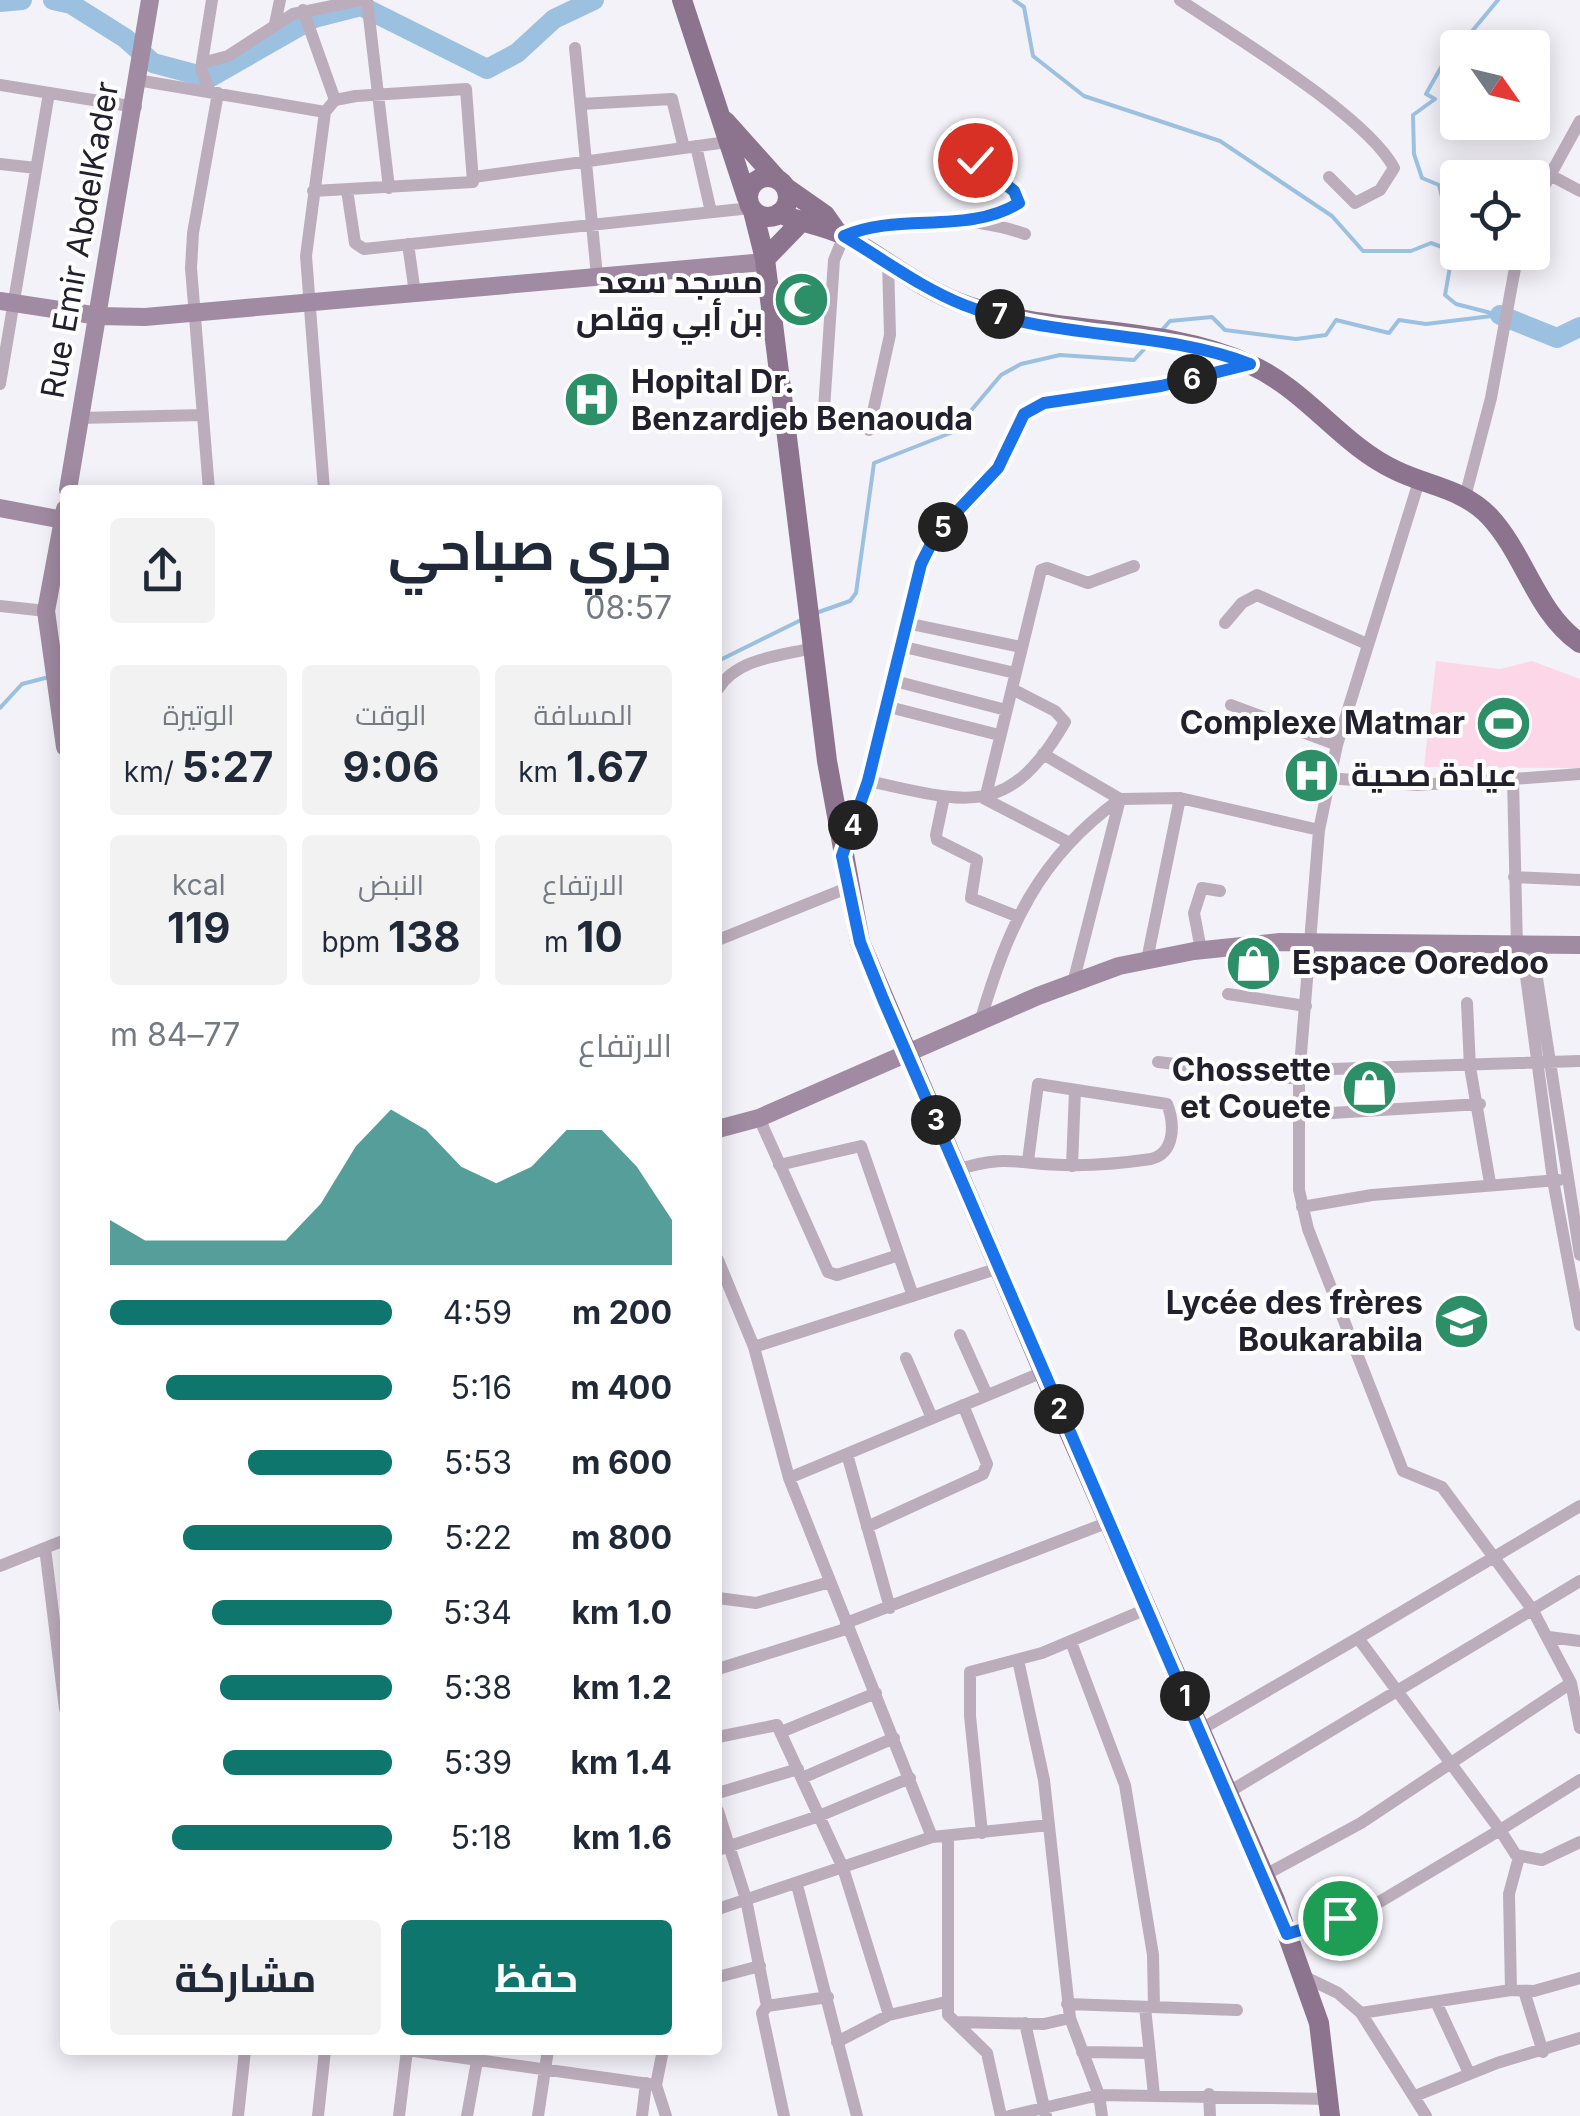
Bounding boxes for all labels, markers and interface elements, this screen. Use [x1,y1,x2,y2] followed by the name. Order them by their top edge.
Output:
[1440,30,1550,140] north arrow
[1440,30,1550,270] map controls
[32,79,127,401] street label: Rue Emir AbdelKader
[933,118,1018,203] pin
[948,133,1003,188] icon: check
[1440,160,1550,270] button: locate
[576,262,763,345] place label: مسجد سعد بن أبي وقاص
[772,270,832,330] mosque icon: مسجد سعد بن أبي وقاص
[975,289,1025,339] pin: 7
[992,297,1008,331] text: 7
[1167,354,1217,404] pin: 6
[631,362,973,438] place label: Hopital Dr. Benzardjeb Benaouda
[1183,362,1201,396] text: 6
[562,370,622,430] hospital icon: Hopital Dr. Benzardjeb Benaouda
[918,502,968,552] pin: 5
[934,510,952,544] text: 5
[388,517,672,583] text: جري صباحي
[110,518,215,623] button: share
[585,588,672,627] text: 08:57
[1474,693,1534,753] sports icon: Complexe Matmar
[163,698,235,732] text: الوتيرة
[355,698,427,732] text: الوقت
[534,698,633,732] text: المسافة
[1180,703,1465,742] place label: Complexe Matmar
[182,741,274,792] text: 5:27
[343,741,439,792] text: 9:06
[566,741,649,792] text: 1.67
[1282,745,1342,805] hospital icon: عيادة صحية
[124,755,182,789] text: /km
[518,755,566,789] text: km
[1351,755,1517,794] place label: عيادة صحية
[828,800,878,850] pin: 4
[844,808,862,842] text: 4
[172,868,225,902] text: kcal
[358,868,424,902] text: النبض
[542,868,624,902] text: الارتفاع
[167,902,230,953] text: 119
[388,911,461,962] text: 138
[576,911,623,962] text: 10
[321,925,388,959] text: bpm
[544,925,576,959] text: m
[1223,933,1283,993] shop icon: Espace Ooredoo
[1292,943,1549,982] place label: Espace Ooredoo
[110,1015,240,1054] text: 77–84 m
[578,1026,672,1065] text: الارتفاع
[1172,1050,1331,1126] place label: Chossette et Couete
[1340,1058,1400,1118] shop icon: Chossette et Couete
[911,1095,961,1145] pin: 3
[927,1103,945,1137] text: 3
[1166,1283,1423,1359] place label: Lycée des frères Boukarabila
[1432,1291,1492,1351] school or university icon: Lycée des frères Boukarabila
[443,1293,512,1332] text: 4:59
[572,1293,672,1332] text: 200 m
[450,1368,512,1407] text: 5:16
[570,1368,672,1407] text: 400 m
[1034,1384,1084,1434] pin: 2
[1050,1392,1068,1426] text: 2
[444,1443,512,1482] text: 5:53
[571,1443,672,1482] text: 600 m
[444,1518,512,1557] text: 5:22
[571,1518,672,1557] text: 800 m
[443,1593,512,1632] text: 5:34
[572,1593,672,1632] text: 1.0 km
[444,1668,512,1707] text: 5:38
[572,1668,672,1707] text: 1.2 km
[1160,1671,1210,1721] pin: 1
[1179,1679,1191,1713] text: 1
[444,1743,512,1782] text: 5:39
[571,1743,672,1782] text: 1.4 km
[451,1818,512,1857] text: 5:18
[572,1818,672,1857] text: 1.6 km
[1298,1876,1383,1961] pin
[1313,1891,1368,1946] icon: arrive
[110,1920,381,2035] button: مشاركة
[401,1920,672,2035] button: حفظ

